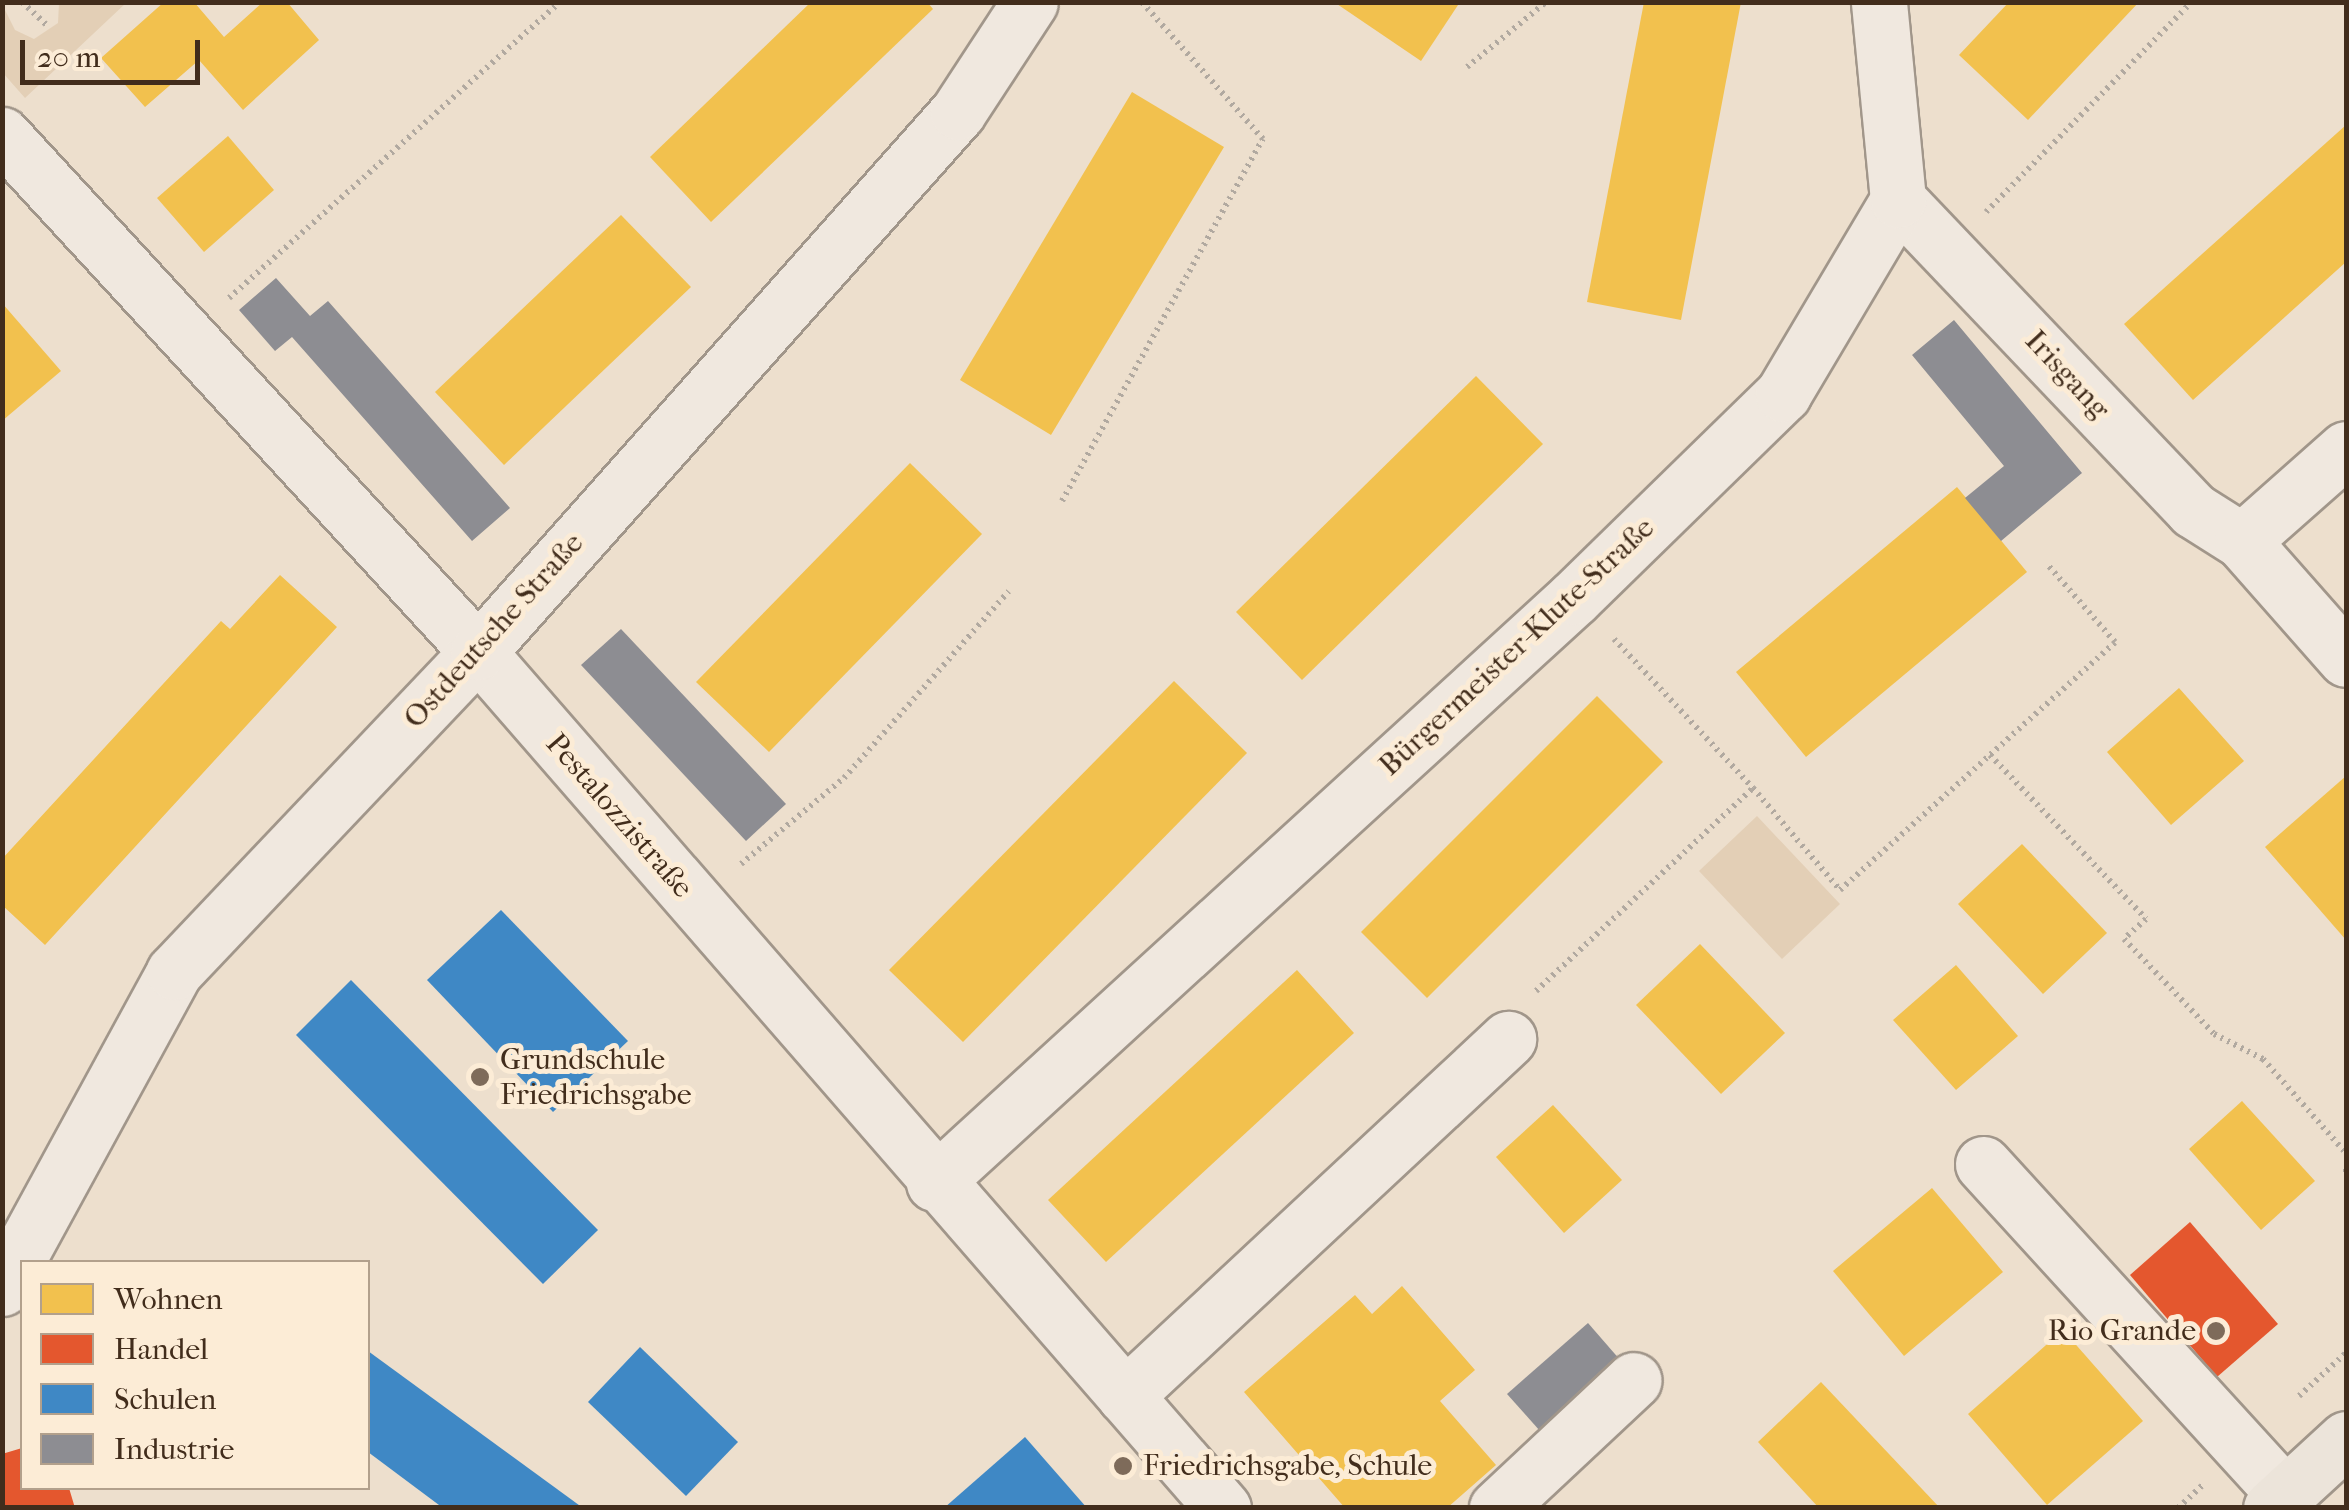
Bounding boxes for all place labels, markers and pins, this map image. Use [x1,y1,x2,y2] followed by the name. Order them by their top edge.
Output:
[500,1042,692,1112] place label: Grundschule Friedrichsgabe
[469,1066,491,1088] marker: Grundschule Friedrichsgabe
[2048,1313,2196,1349] place label: Rio Grande
[2205,1320,2227,1342] marker: Rio Grande
[1143,1448,1432,1484] place label: Friedrichsgabe, Schule
[1112,1455,1134,1477] marker: Friedrichsgabe, Schule

